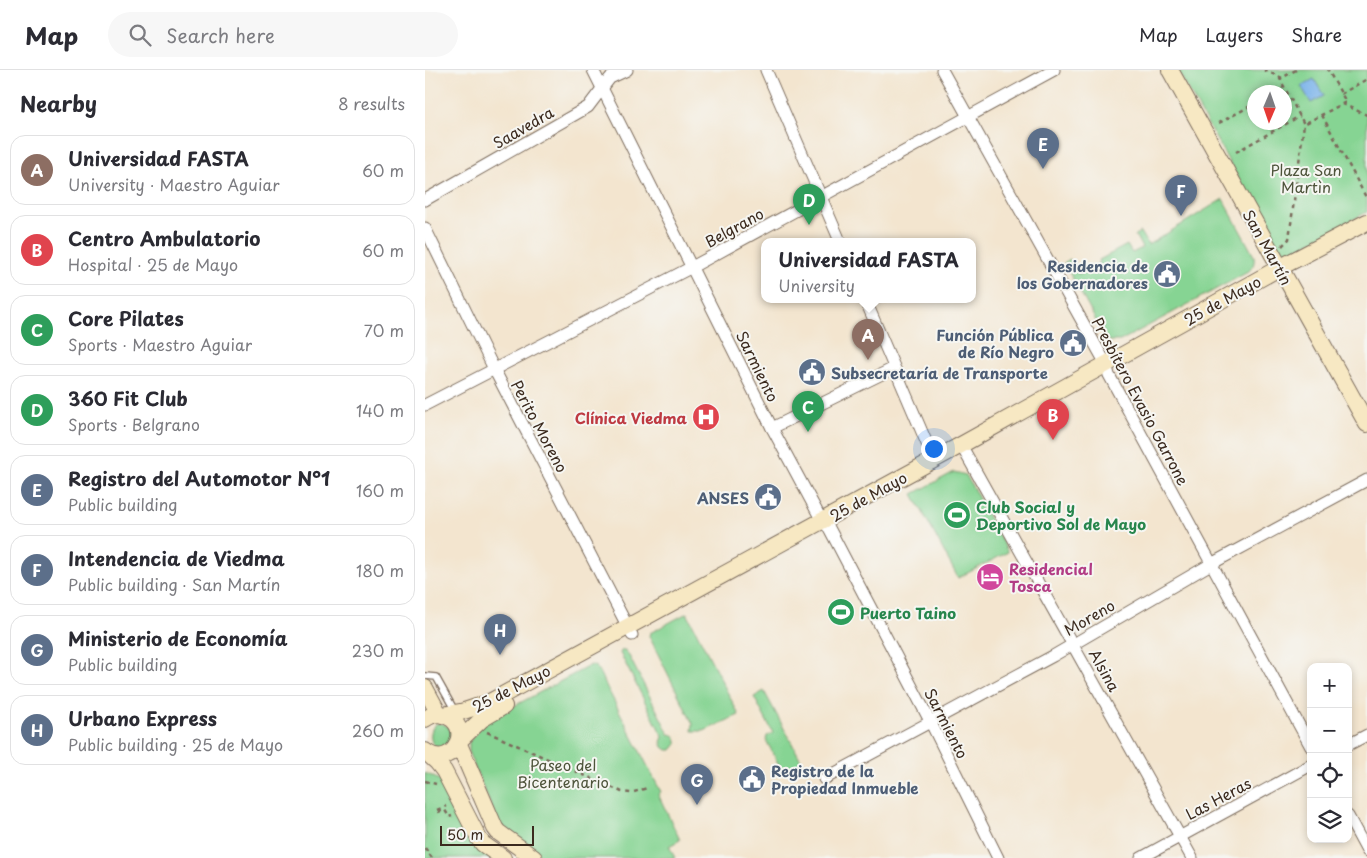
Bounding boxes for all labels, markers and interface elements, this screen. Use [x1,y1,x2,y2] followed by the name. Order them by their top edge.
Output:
[108,12,458,57] search box
[25,17,78,53] text: Map
[126,21,154,49] icon: search
[166,21,275,49] text: Search here
[1139,21,1178,48] text: Map
[1206,21,1263,48] text: Layers
[1291,21,1342,48] text: Share
[1247,85,1292,130] north arrow
[20,87,97,119] text: Nearby
[338,91,405,115] text: 8 results
[488,100,558,154] street label: Saavedra
[1027,128,1059,169] pin: E
[68,144,249,172] text: Universidad FASTA
[31,158,43,182] text: A
[362,158,404,182] text: 60 m
[1270,158,1342,198] park label: Plaza San Martìn
[68,172,279,196] text: University · Maestro Aguiar
[1165,175,1197,216] pin: F
[793,184,825,225] pin: D
[701,201,767,253] street label: Belgrano
[1238,205,1298,289] street label: San Martín
[68,224,260,252] text: Centro Ambulatorio
[32,238,42,262] text: B
[362,238,404,262] text: 60 m
[761,238,976,303] popup
[778,245,959,273] text: Universidad FASTA
[68,252,238,276] text: Hospital · 25 de Mayo
[1017,254,1148,294] place label: Residencia de los Gobernadores
[1152,259,1182,289] public building icon: Residencia de los Gobernadores
[1179,269,1265,331] street label: 25 de Mayo
[778,273,855,297] text: University
[68,304,184,332] text: Core Pilates
[1087,313,1195,489] street label: Presbítero Evasio Garrone
[31,318,43,342] text: C
[364,318,404,342] text: 70 m
[852,319,884,360] pin: A
[936,323,1055,363] place label: Función Pública de Río Negro
[731,327,785,405] street label: Sarmiento
[1058,328,1088,358] public building icon: Función Pública de Río Negro
[68,332,252,356] text: Sports · Maestro Aguiar
[797,357,827,387] public building icon: Subsecretaría de Transporte
[831,361,1048,384] place label: Subsecretaría de Transporte
[506,376,574,476] street label: Perito Moreno
[68,384,188,412] text: 360 Fit Club
[792,391,824,432] pin: C
[31,398,43,422] text: D
[356,398,404,422] text: 140 m
[1037,399,1069,440] pin: B
[691,402,721,432] hospital icon: Clínica Viedma
[575,406,688,429] place label: Clínica Viedma
[68,412,200,436] text: Sports · Belgrano
[921,436,947,462] your location
[68,464,330,492] text: Registro del Automotor N°1
[825,465,911,527] street label: 25 de Mayo
[32,478,42,502] text: E
[356,478,404,502] text: 160 m
[753,482,783,512] public building icon: ANSES
[696,486,749,509] place label: ANSES
[68,492,178,516] text: Public building
[976,495,1146,535] place label: Club Social y Deportivo Sol de Mayo
[942,500,972,530] sports icon: Club Social y Deportivo Sol de Mayo
[68,544,285,572] text: Intendencia de Viedma
[1009,557,1093,597] place label: Residencial Tosca
[32,558,42,582] text: F
[356,558,404,582] text: 180 m
[975,562,1005,592] hotel icon: Residencial Tosca
[68,572,280,596] text: Public building · San Martín
[1059,593,1119,641] street label: Moreno
[826,597,856,627] sports icon: Puerto Taino
[860,601,956,624] place label: Puerto Taino
[484,614,516,655] pin: H
[68,624,287,652] text: Ministerio de Economía
[30,638,44,662] text: G
[352,638,404,662] text: 230 m
[1084,645,1126,696] street label: Alsina
[68,652,178,676] text: Public building
[468,658,554,718] street label: 25 de Mayo
[1307,663,1352,843] map controls
[1307,663,1352,708] button: +
[919,684,975,762] street label: Sarmiento
[68,704,217,732] text: Urbano Express
[1307,708,1352,753] button: −
[31,718,43,742] text: H
[352,718,404,742] text: 260 m
[68,732,283,756] text: Public building · 25 de Mayo
[517,753,609,793] park label: Paseo del Bicentenario
[1307,753,1352,798] button: locate
[771,759,919,799] place label: Registro de la Propiedad Inmueble
[681,764,713,805] pin: G
[737,764,767,794] public building icon: Registro de la Propiedad Inmueble
[1181,771,1255,825] street label: Las Heras
[1307,798,1352,843] button: layers
[440,823,534,846] scale bar
[447,824,483,845] text: 50 m

